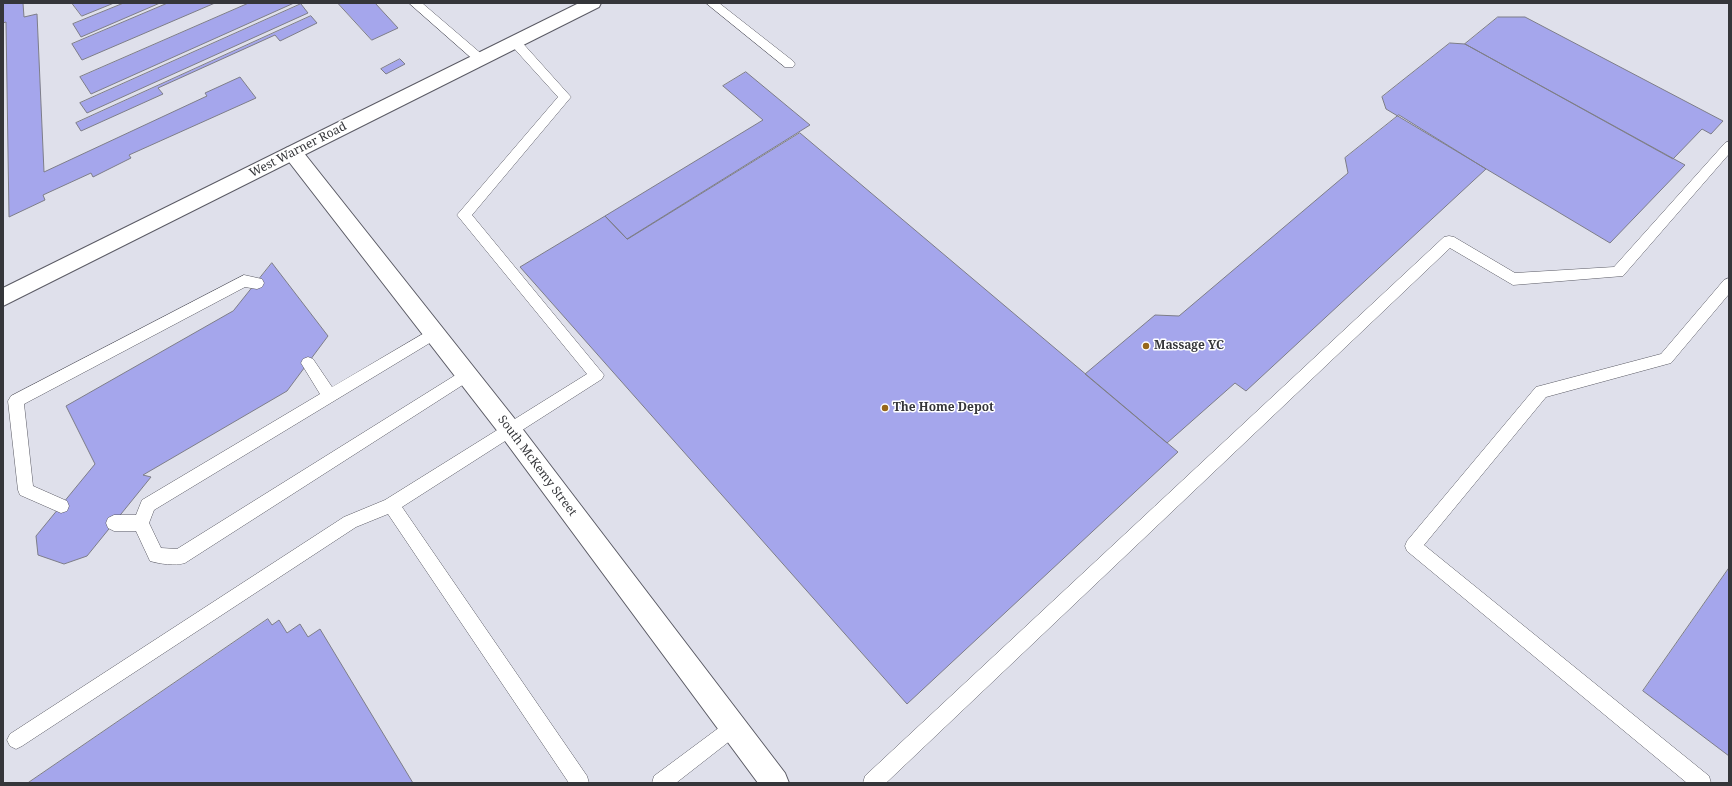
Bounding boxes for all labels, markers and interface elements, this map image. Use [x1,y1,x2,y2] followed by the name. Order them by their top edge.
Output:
[247,119,349,181] street label: West Warner Road
[1154,339,1224,353] place label: Massage YC
[1141,341,1151,351] marker: Massage YC
[893,401,994,415] place label: The Home Depot
[880,403,890,413] marker: The Home Depot
[494,413,580,519] street label: South McKemy Street

